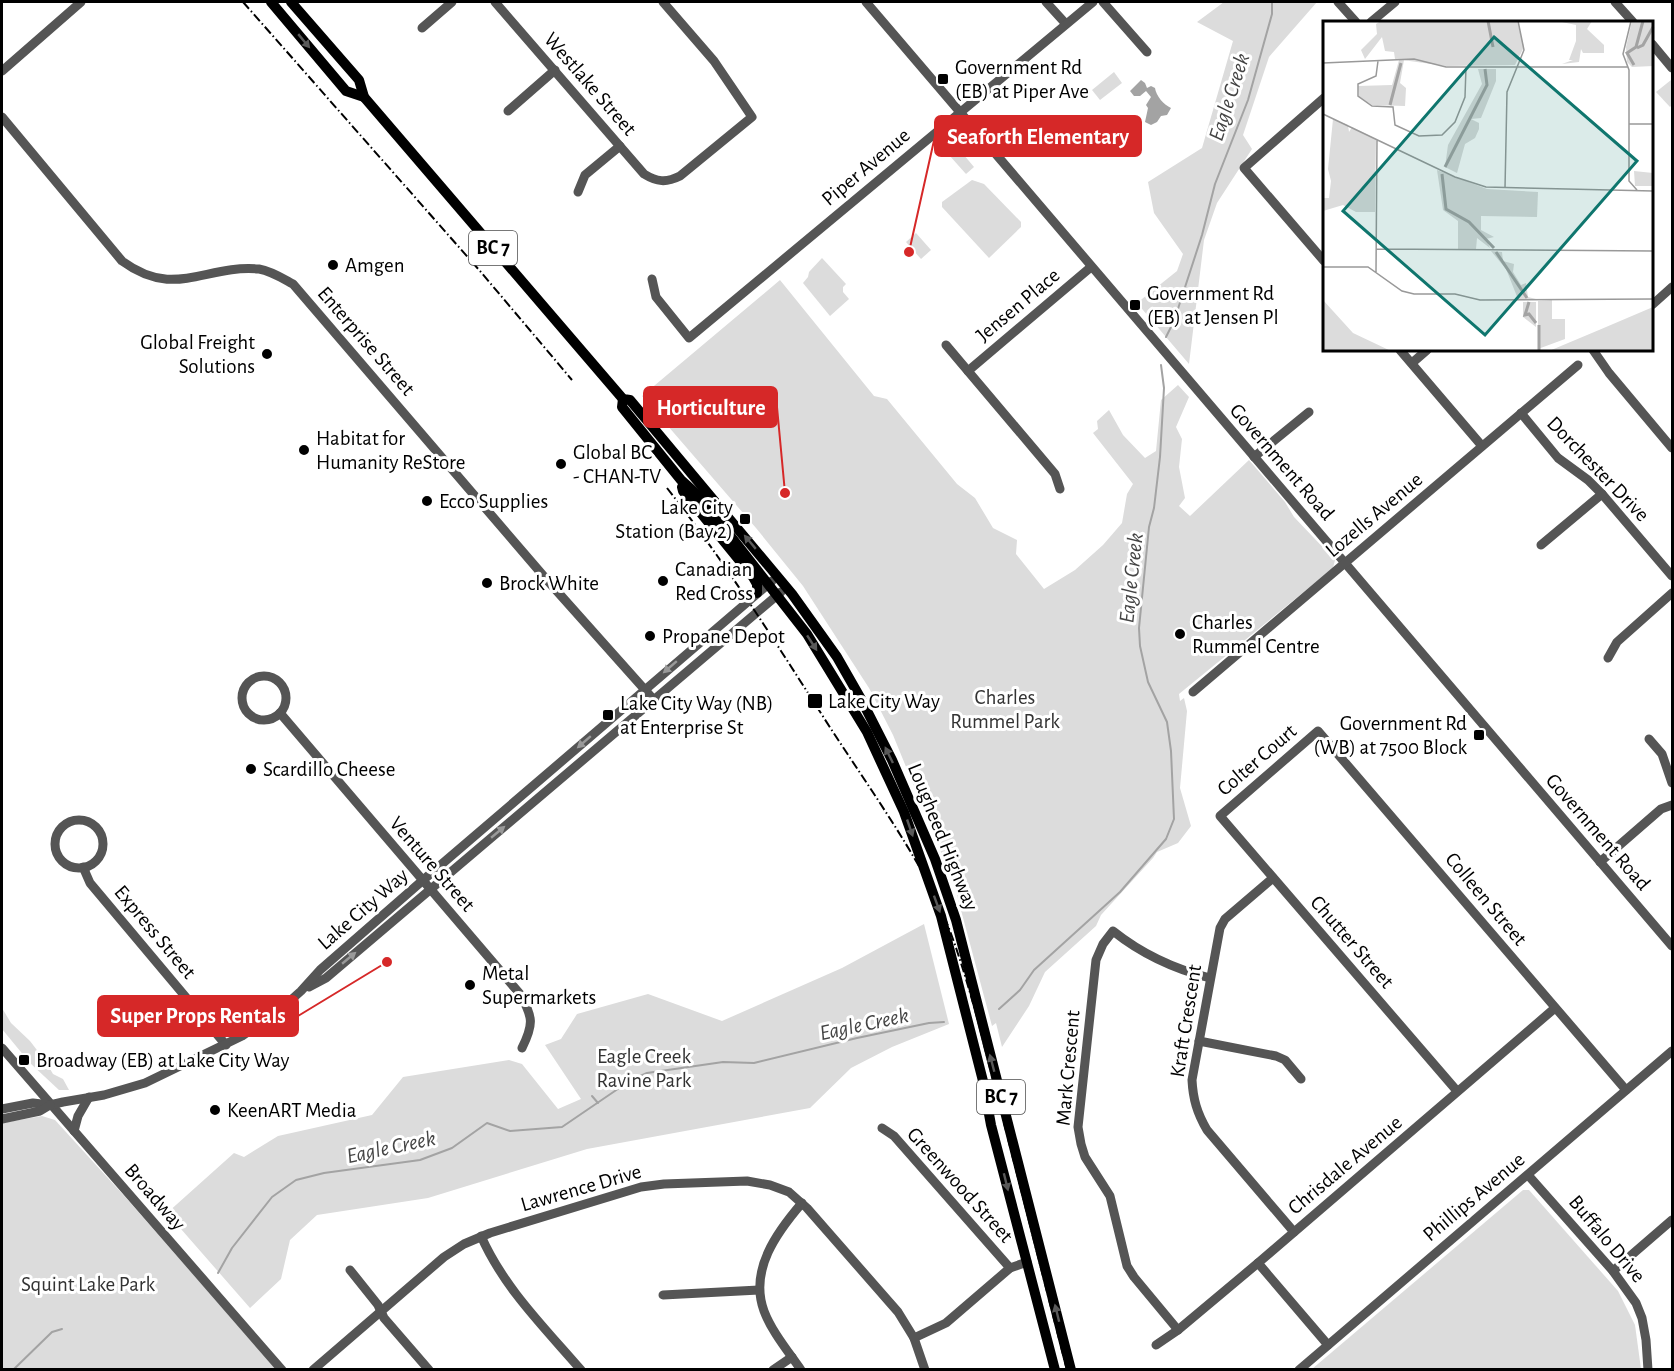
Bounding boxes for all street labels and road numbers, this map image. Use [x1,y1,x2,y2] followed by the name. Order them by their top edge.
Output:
[540,29,640,140] street label: Westlake Street
[818,124,914,210] street label: Piper Avenue
[469,231,517,265] road number: BC 7
[972,264,1064,346] street label: Jensen Place
[313,283,419,400] street label: Enterprise Street
[1226,400,1338,524] street label: Government Road
[1543,412,1653,526] street label: Dorchester Drive
[1322,469,1426,561] street label: Lozells Avenue
[1213,720,1301,800] street label: Colter Court
[904,760,982,914] street label: Lougheed Highway
[1542,770,1654,894] street label: Government Road
[385,813,479,916] street label: Venture Street
[1441,848,1531,950] street label: Colleen Street
[314,864,412,954] street label: Lake City Way
[110,881,200,983] street label: Express Street
[1306,892,1398,993] street label: Chutter Street
[1167,963,1205,1079] street label: Kraft Crescent
[1052,1009,1084,1127] street label: Mark Crescent
[977,1080,1025,1114] road number: BC 7
[1284,1112,1406,1218] street label: Chrisdale Avenue
[903,1123,1017,1247] street label: Greenwood Street
[1419,1149,1529,1245] street label: Phillips Avenue
[121,1160,189,1234] street label: Broadway
[518,1161,644,1215] street label: Lawrence Drive
[1565,1191,1649,1287] street label: Buffalo Drive

